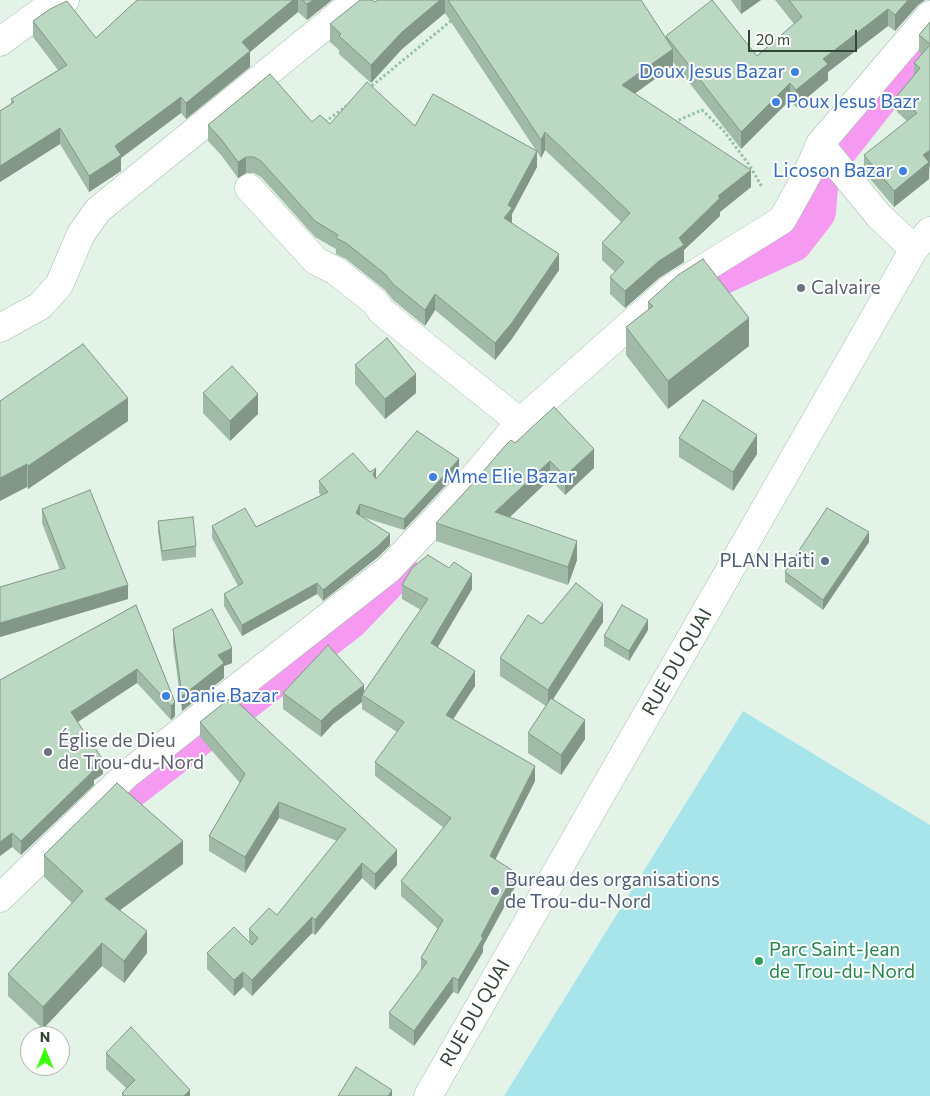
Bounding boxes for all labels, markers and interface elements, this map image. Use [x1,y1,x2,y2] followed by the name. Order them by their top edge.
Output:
[750,20,859,52] scale bar
[756,30,790,48] text: 20 m
[639,61,785,83] place label: Doux Jesus Bazar
[789,66,801,78] marker: Doux Jesus Bazar
[786,91,920,113] place label: Poux Jesus Bazr
[770,96,782,108] marker: Poux Jesus Bazr
[773,160,893,182] place label: Licoson Bazar
[897,165,909,177] marker: Licoson Bazar
[811,277,880,299] place label: Calvaire
[795,282,807,294] marker: Calvaire
[443,466,575,488] place label: Mme Elie Bazar
[427,471,439,483] marker: Mme Elie Bazar
[719,550,815,572] place label: PLAN Haiti
[819,555,831,567] marker: PLAN Haiti
[637,604,717,720] street label: RUE DU QUAI
[176,685,279,707] place label: Danie Bazar
[160,690,172,702] marker: Danie Bazar
[58,730,204,774] place label: Église de Dieu de Trou-du-Nord
[42,746,54,758] marker: Église de Dieu de Trou-du-Nord
[505,869,720,913] place label: Bureau des organisations de Trou-du-Nord
[489,885,501,897] marker: Bureau des organisations de Trou-du-Nord
[769,939,915,983] place label: Parc Saint-Jean de Trou-du-Nord
[435,955,515,1071] street label: RUE DU QUAI
[753,955,765,967] marker: Parc Saint-Jean de Trou-du-Nord
[20,1026,70,1076] north arrow
[40,1028,50,1045] text: N

